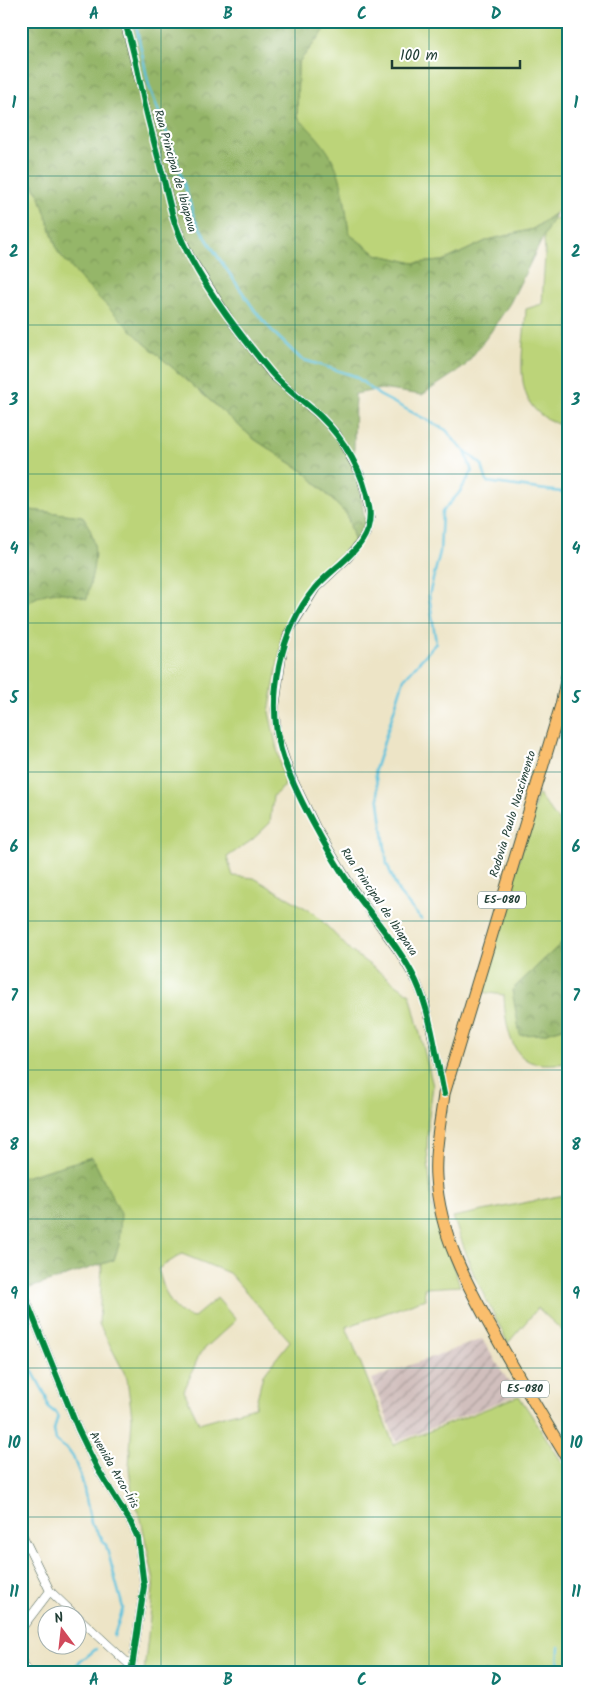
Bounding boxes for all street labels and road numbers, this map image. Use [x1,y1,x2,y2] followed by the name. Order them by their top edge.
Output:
[148,107,202,235] street label: Rua Principal de Ibiapava
[485,748,541,880] street label: Rodovia Paulo Nascimento
[336,844,423,960] street label: Rua Principal de Ibiapava
[478,892,526,908] road number: ES-080
[501,1380,549,1398] road number: ES-080
[84,1428,144,1512] street label: Avenida Arco-Íris

